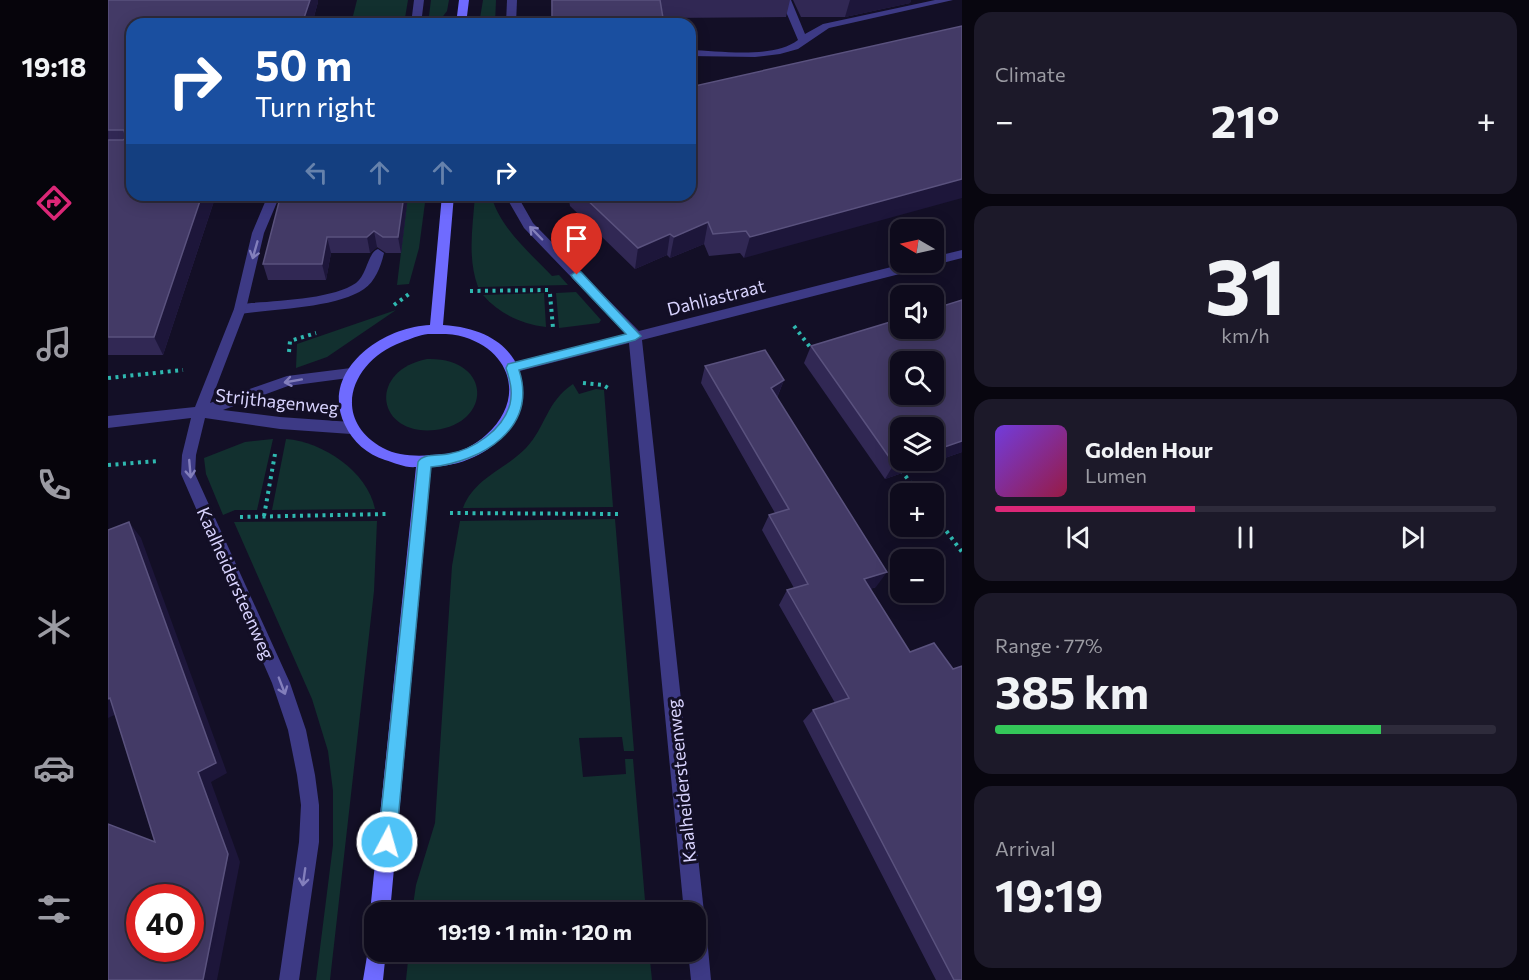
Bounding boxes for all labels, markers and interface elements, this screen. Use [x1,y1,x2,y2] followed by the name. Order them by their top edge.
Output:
[255,38,352,90] text: 50 m
[156,42,234,120] icon: right
[22,50,86,83] text: 19:18
[995,62,1065,86] text: Climate
[255,90,375,123] text: Turn right
[1211,92,1280,147] text: 21°
[995,99,1014,140] text: −
[1477,99,1496,140] text: +
[300,156,333,189] icon: left
[363,156,396,189] icon: ahead
[426,156,459,189] icon: ahead
[489,156,522,189] icon: right
[33,182,75,224] icon: directions
[551,213,602,275] pin
[890,219,944,273] north arrow
[890,219,944,603] map controls
[560,222,593,255] icon: arrive
[529,226,543,241] one-way arrow
[1205,236,1286,331] text: 31
[249,240,260,259] one-way arrow
[665,274,767,320] street label: Dahliastraat
[890,285,944,339] button: sound
[33,323,75,365] icon: music
[1221,323,1270,347] text: km/h
[890,351,944,405] button: search
[284,376,304,387] one-way arrow
[214,384,340,418] street label: Strijthagenweg
[890,417,944,471] button: layers
[1085,436,1213,463] text: Golden Hour
[184,459,195,478] one-way arrow
[1085,463,1147,487] text: Lumen
[33,464,75,506] icon: phone
[890,483,944,537] button: +
[192,503,280,663] street label: Kaalheidersteenweg
[1062,521,1095,554] icon: previous
[1229,521,1262,554] icon: pause
[1396,521,1429,554] icon: next
[890,549,944,603] button: −
[33,606,75,648] icon: climate
[995,633,1103,657] text: Range · 77%
[995,663,1149,718] text: 385 km
[277,677,288,695] one-way arrow
[661,698,701,864] street label: Kaalheidersteenweg
[33,747,75,789] icon: car
[355,810,419,874] position arrow
[995,836,1056,860] text: Arrival
[995,866,1103,921] text: 19:19
[298,867,309,887] one-way arrow
[126,884,204,962] speed limit sign: 40
[33,888,75,930] icon: filters
[438,918,632,945] text: 19:19 · 1 min · 120 m

